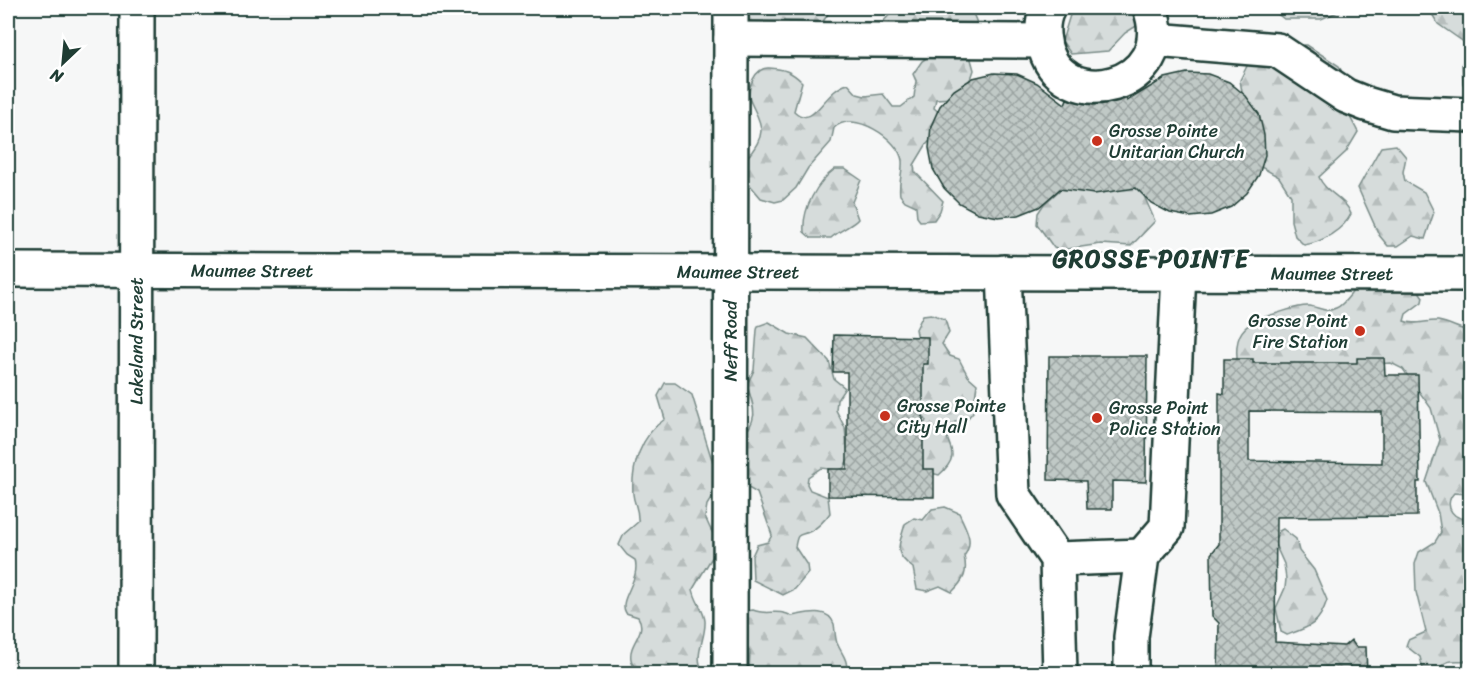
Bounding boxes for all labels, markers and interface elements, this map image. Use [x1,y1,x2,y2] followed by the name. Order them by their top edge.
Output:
[33,33,93,93] north arrow
[44,60,69,92] text: N
[1109,115,1244,168] place label: Grosse Pointe Unitarian Church
[1090,134,1104,148] marker: Grosse Pointe Unitarian Church
[1052,238,1250,280] district label: GROSSE POINTE
[191,255,313,287] street label: Maumee Street
[677,256,799,288] street label: Maumee Street
[1271,257,1393,290] street label: Maumee Street
[120,277,153,405] street label: Lakeland Street
[714,299,747,382] street label: Neff Road
[1248,305,1348,358] place label: Grosse Point Fire Station
[1353,324,1367,338] marker: Grosse Point Fire Station
[897,390,1006,443] place label: Grosse Pointe City Hall
[1109,392,1221,445] place label: Grosse Point Police Station
[878,409,892,423] marker: Grosse Pointe City Hall
[1090,411,1104,425] marker: Grosse Point Police Station

